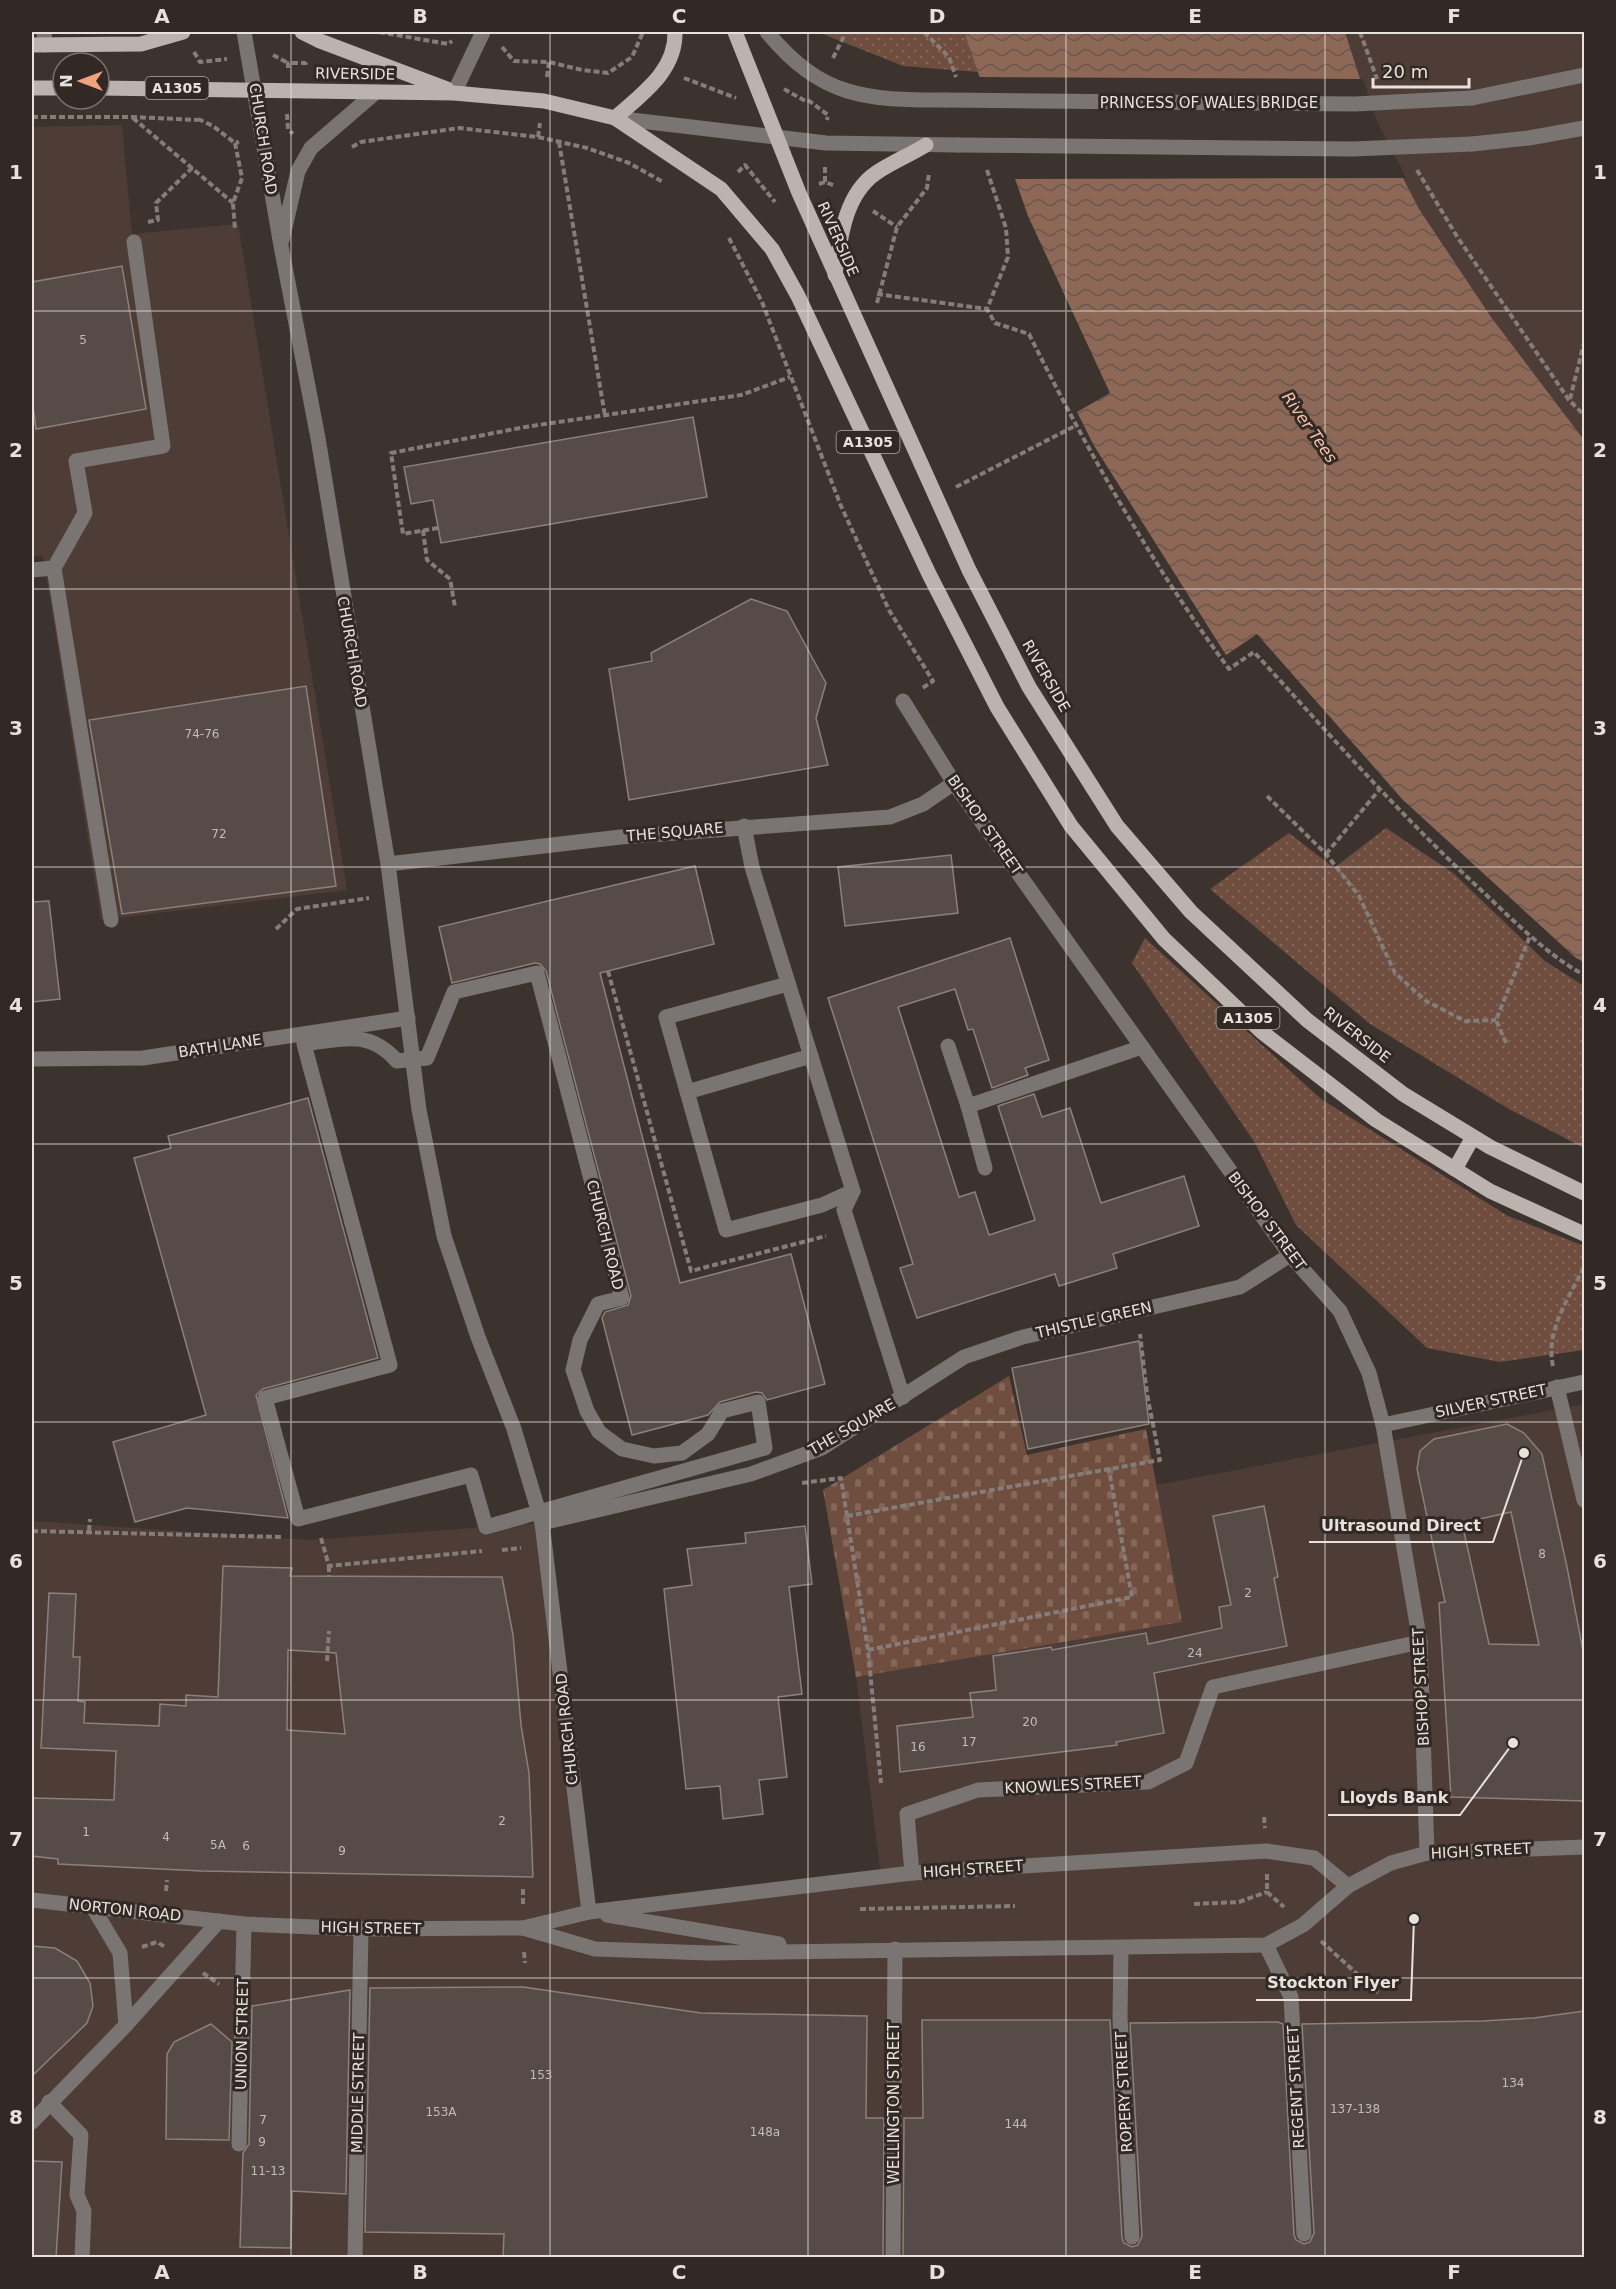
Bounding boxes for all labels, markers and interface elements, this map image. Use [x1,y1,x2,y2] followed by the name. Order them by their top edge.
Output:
[154,4,170,28] text: A
[412,4,428,28] text: B
[672,4,686,28] text: C
[929,4,945,28] text: D
[1188,4,1202,28] text: E
[1447,4,1461,28] text: F
[51,51,111,111] north arrow
[1373,51,1469,89] scale bar
[1382,61,1428,82] text: 20 m
[315,64,395,84] street label: RIVERSIDE
[57,74,76,88] text: N
[146,77,208,99] road number: A1305
[245,82,281,196] street label: CHURCH ROAD
[1100,94,1318,112] street label: PRINCESS OF WALES BRIDGE
[9,160,23,184] text: 1
[1593,160,1607,184] text: 1
[814,199,862,279] street label: RIVERSIDE
[79,333,87,347] house number: 5
[1278,388,1341,466] water label: River Tees
[836,431,900,453] road number: A1305
[9,438,23,462] text: 2
[1593,438,1607,462] text: 2
[333,595,371,709] street label: CHURCH ROAD
[1018,637,1074,715] street label: RIVERSIDE
[9,716,23,740] text: 3
[1593,716,1607,740] text: 3
[185,727,219,741] house number: 74-76
[944,771,1027,879] street label: BISHOP STREET
[625,819,724,845] street label: THE SQUARE
[211,827,227,841] house number: 72
[9,993,23,1017] text: 4
[1593,993,1607,1017] text: 4
[1320,1003,1394,1067] street label: RIVERSIDE
[1216,1007,1280,1029] road number: A1305
[177,1031,263,1061] street label: BATH LANE
[1224,1168,1310,1274] street label: BISHOP STREET
[583,1178,627,1292] street label: CHURCH ROAD
[9,1271,23,1295] text: 5
[1593,1271,1607,1295] text: 5
[1033,1298,1154,1342] street label: THISTLE GREEN
[1434,1380,1549,1422] street label: SILVER STREET
[805,1395,899,1460] street label: THE SQUARE
[1309,1508,1493,1542] callout: Ultrasound Direct
[1321,1516,1481,1535] text: Ultrasound Direct
[1538,1547,1546,1561] house number: 8
[9,1549,23,1573] text: 6
[1593,1549,1607,1573] text: 6
[1244,1586,1252,1600] house number: 2
[1409,1627,1433,1747] street label: BISHOP STREET
[1187,1646,1203,1660] house number: 24
[552,1672,582,1786] street label: CHURCH ROAD
[1022,1715,1038,1729] house number: 20
[961,1735,977,1749] house number: 17
[910,1740,926,1754] house number: 16
[1004,1772,1143,1798] street label: KNOWLES STREET
[1328,1781,1460,1815] callout: Lloyds Bank
[1340,1788,1449,1807] text: Lloyds Bank
[498,1814,506,1828] house number: 2
[82,1825,90,1839] house number: 1
[9,1827,23,1851] text: 7
[1593,1827,1607,1851] text: 7
[162,1830,170,1844] house number: 4
[210,1838,227,1852] house number: 5A
[242,1839,250,1853] house number: 6
[1430,1839,1533,1863] street label: HIGH STREET
[338,1844,346,1858] house number: 9
[922,1856,1025,1881] street label: HIGH STREET
[68,1895,182,1925] street label: NORTON ROAD
[321,1918,422,1938] street label: HIGH STREET
[1256,1966,1411,2000] callout: Stockton Flyer
[1267,1973,1399,1992] text: Stockton Flyer
[232,1977,252,2090] street label: UNION STREET
[885,2021,903,2184] street label: WELLINGTON STREET
[1284,2024,1308,2149] street label: REGENT STREET
[1112,2030,1136,2153] street label: ROPERY STREET
[348,2032,368,2153] street label: MIDDLE STREET
[530,2068,552,2082] house number: 153
[1502,2076,1524,2090] house number: 134
[1330,2102,1380,2116] house number: 137-138
[9,2105,23,2129] text: 8
[425,2105,457,2119] house number: 153A
[1593,2105,1607,2129] text: 8
[259,2113,267,2127] house number: 7
[1005,2117,1027,2131] house number: 144
[750,2125,780,2139] house number: 148a
[258,2135,266,2149] house number: 9
[251,2164,285,2178] house number: 11-13
[154,2260,170,2284] text: A
[412,2260,428,2284] text: B
[672,2260,686,2284] text: C
[929,2260,945,2284] text: D
[1188,2260,1202,2284] text: E
[1447,2260,1461,2284] text: F

